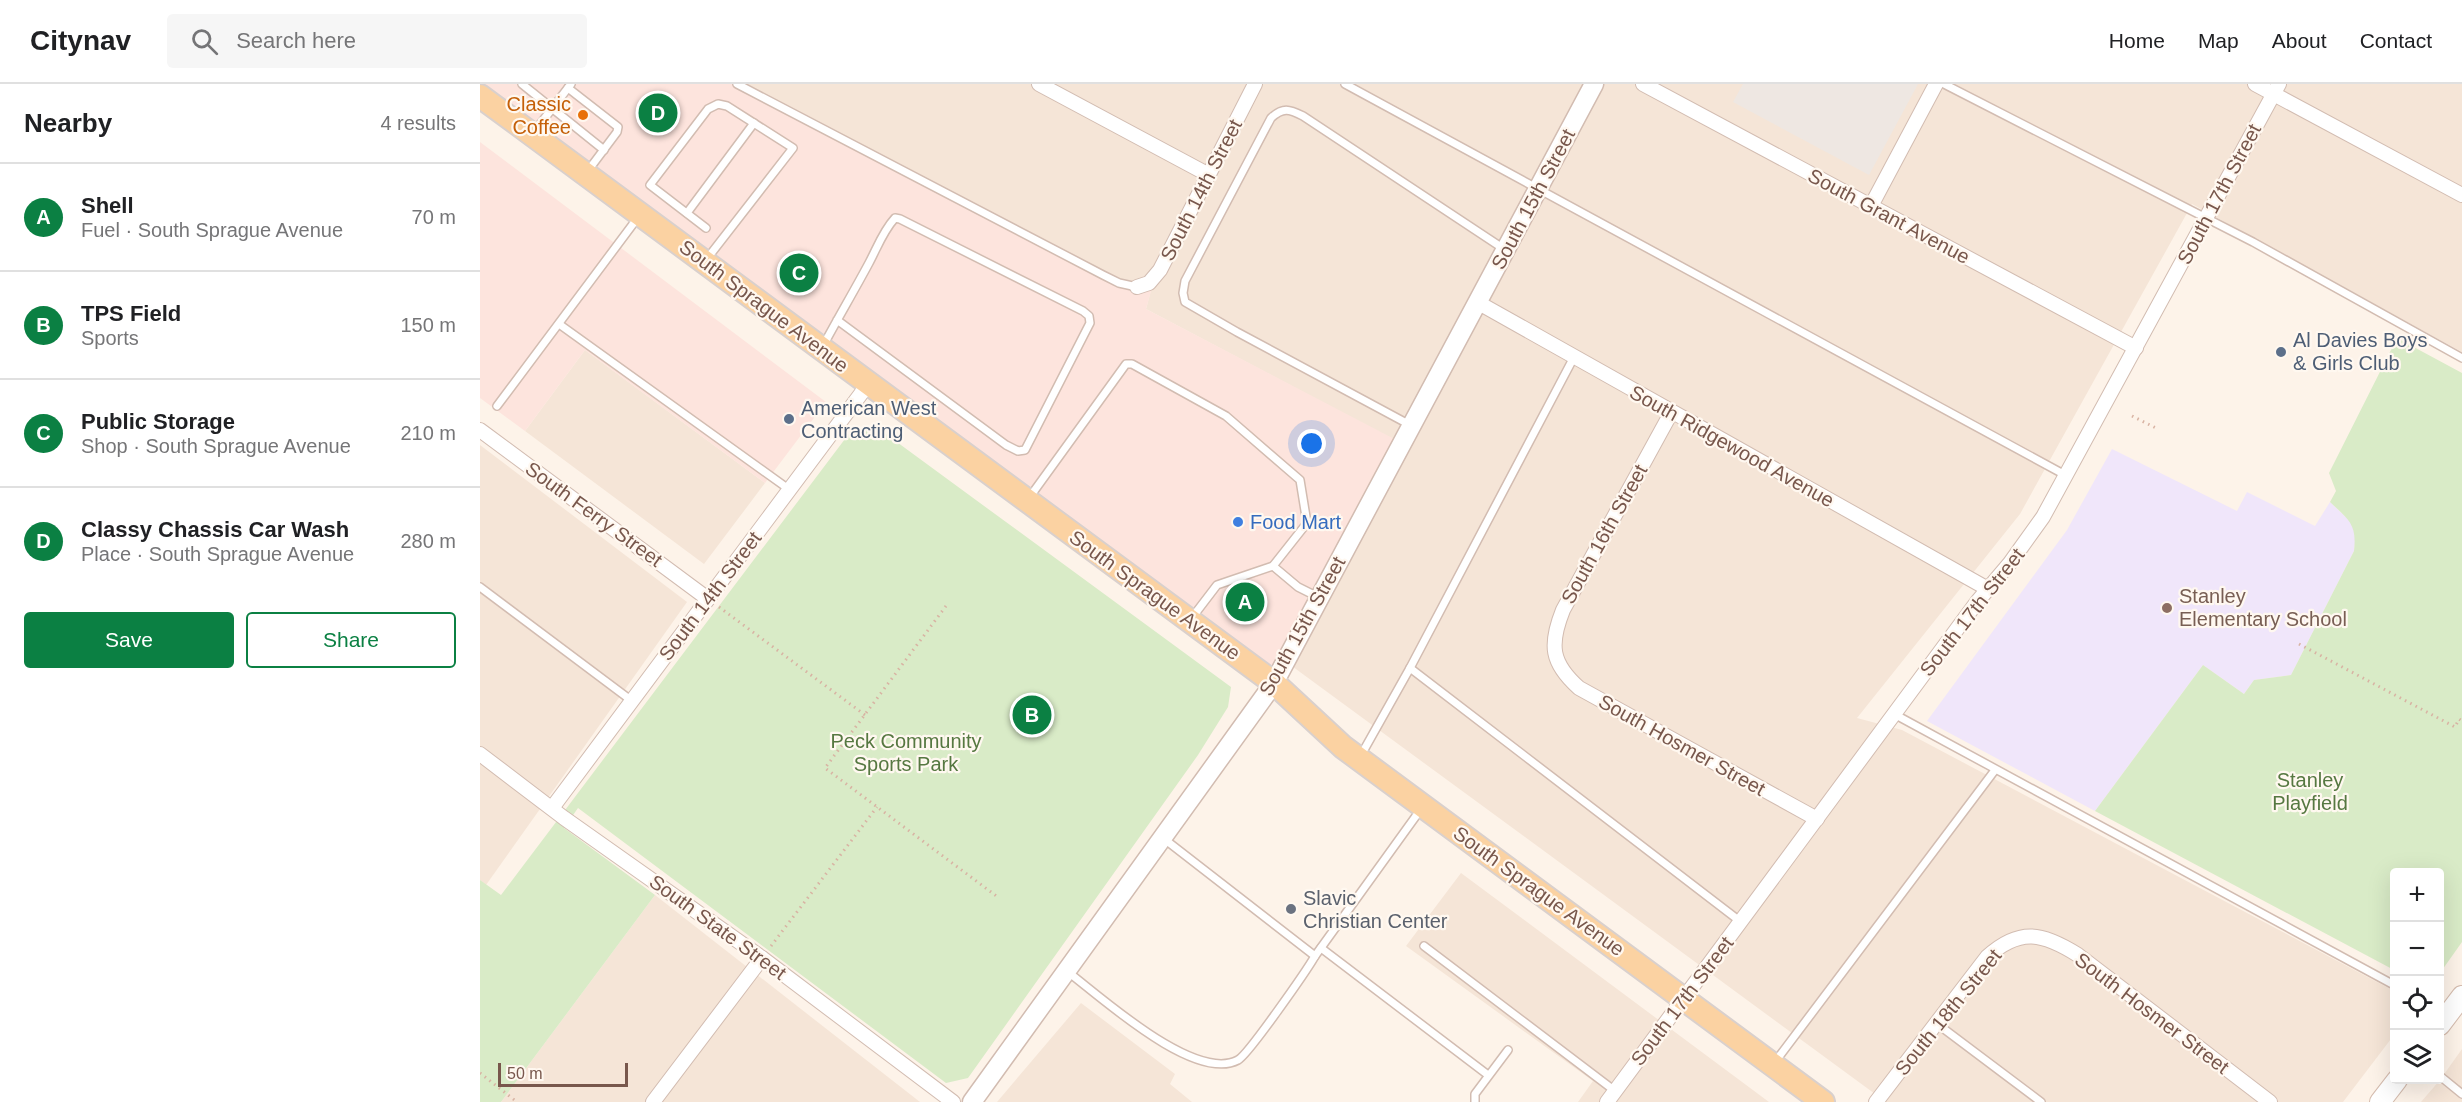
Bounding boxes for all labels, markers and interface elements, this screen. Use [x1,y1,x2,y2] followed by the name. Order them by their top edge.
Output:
[167,14,587,68] search box
[30,25,131,56] text: Citynav
[188,25,221,58] icon: search
[236,28,356,53] text: Search here
[2109,29,2165,52] text: Home
[2198,29,2239,52] text: Map
[2272,29,2327,52] text: About
[2360,29,2432,52] text: Contact
[638,90,678,135] pin: D
[507,93,571,138] place label: Classic Coffee
[24,108,112,138] text: Nearby
[576,108,590,122] marker: Classic Coffee
[380,112,456,134] text: 4 results
[1156,115,1246,264] street label: South 14th Street
[2173,120,2265,268] street label: South 17th Street
[1487,125,1579,273] street label: South 15th Street
[1804,164,1974,268] street label: South Grant Avenue
[81,193,134,218] text: Shell
[36,206,51,228] text: A
[412,206,456,228] text: 70 m
[81,219,343,241] text: Fuel · South Sprague Avenue
[675,235,853,377] street label: South Sprague Avenue
[780,250,818,296] pin: C
[81,301,181,326] text: TPS Field
[36,314,51,336] text: B
[400,314,456,336] text: 150 m
[81,327,139,349] text: Sports
[2293,329,2428,374] place label: Al Davies Boys & Girls Club
[2274,345,2288,359] marker: Al Davies Boys & Girls Club
[1626,381,1838,511] street label: South Ridgewood Avenue
[801,397,937,442] place label: American West Contracting
[81,409,235,434] text: Public Storage
[782,412,796,426] marker: American West Contracting
[36,422,51,444] text: C
[400,422,456,444] text: 210 m
[1297,429,1326,458] your location
[81,435,351,457] text: Shop · South Sprague Avenue
[521,457,667,571] street label: South Ferry Street
[1557,460,1652,607] street label: South 16th Street
[1250,511,1342,533] place label: Food Mart
[1231,515,1245,529] marker: Food Mart
[81,517,349,542] text: Classy Chassis Car Wash
[1064,525,1246,665] street label: South Sprague Avenue
[654,527,766,665] street label: South 14th Street
[36,530,51,552] text: D
[400,530,456,552] text: 280 m
[81,543,354,565] text: Place · South Sprague Avenue
[1915,544,2029,680] street label: South 17th Street
[1255,552,1350,699] street label: South 15th Street
[1226,580,1264,624] pin: A
[2179,585,2347,630] place label: Stanley Elementary School
[2160,601,2174,615] marker: Stanley Elementary School
[24,612,234,668] button: Save
[246,612,456,668] button: Share
[1595,690,1769,800] street label: South Hosmer Street
[1012,692,1052,738] pin: B
[830,730,982,775] park label: Peck Community Sports Park
[2272,769,2348,814] park label: Stanley Playfield
[1449,822,1629,960] street label: South Sprague Avenue
[2390,868,2444,1084] map controls
[2390,868,2444,922] button: +
[645,870,791,984] street label: South State Street
[1303,887,1448,932] place label: Slavic Christian Center
[1284,902,1298,916] marker: Slavic Christian Center
[2390,922,2444,976] button: −
[1626,932,1738,1070] street label: South 17th Street
[1890,944,2006,1079] street label: South 18th Street
[2071,948,2234,1078] street label: South Hosmer Street
[2390,976,2444,1030] button: locate
[2390,1030,2444,1084] button: layers
[498,1060,628,1088] scale bar
[507,1065,543,1082] text: 50 m

